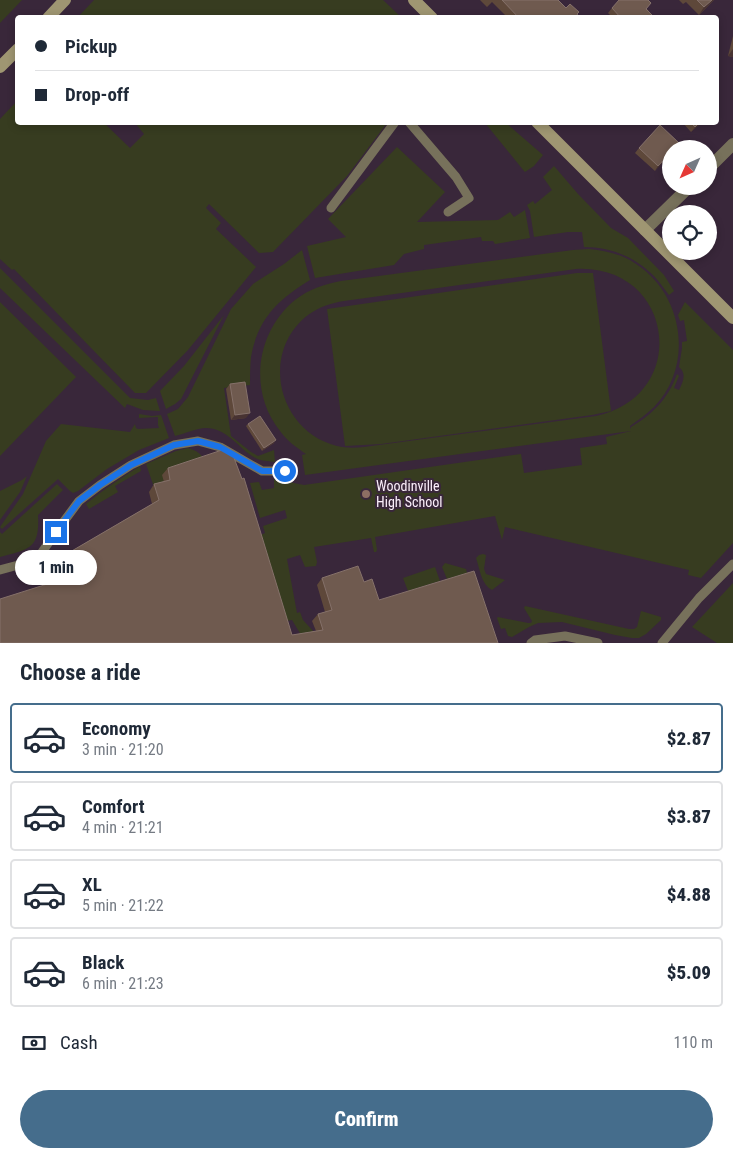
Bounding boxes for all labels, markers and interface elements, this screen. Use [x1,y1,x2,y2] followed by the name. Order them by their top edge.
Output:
[65,35,117,58] text: Pickup
[65,83,129,106] text: Drop-off
[662,140,718,195] north arrow
[662,140,717,260] map controls
[662,205,717,260] button: locate
[274,460,296,482] route start
[376,478,443,510] place label: Woodinville High School
[360,488,372,500] marker: Woodinville High School
[45,521,67,543] route end
[15,550,97,584] callout: 1 min
[38,558,74,577] text: 1 min
[20,660,141,685] text: Choose a ride
[22,716,67,761] icon: car
[82,717,151,740] text: Economy
[667,727,711,750] text: $2.87
[82,740,164,759] text: 3 min · 21:20
[22,794,67,839] icon: car
[82,795,145,818] text: Comfort
[667,805,711,828] text: $3.87
[82,818,164,837] text: 4 min · 21:21
[22,872,67,917] icon: car
[82,873,102,896] text: XL
[667,883,711,906] text: $4.88
[82,896,164,915] text: 5 min · 21:22
[22,950,67,995] icon: car
[82,951,124,974] text: Black
[667,961,711,984] text: $5.09
[82,974,164,993] text: 6 min · 21:23
[20,1029,48,1057] icon: cash
[60,1031,98,1054] text: Cash
[674,1033,713,1052] text: 110 m
[20,1090,713,1148] button: Confirm

